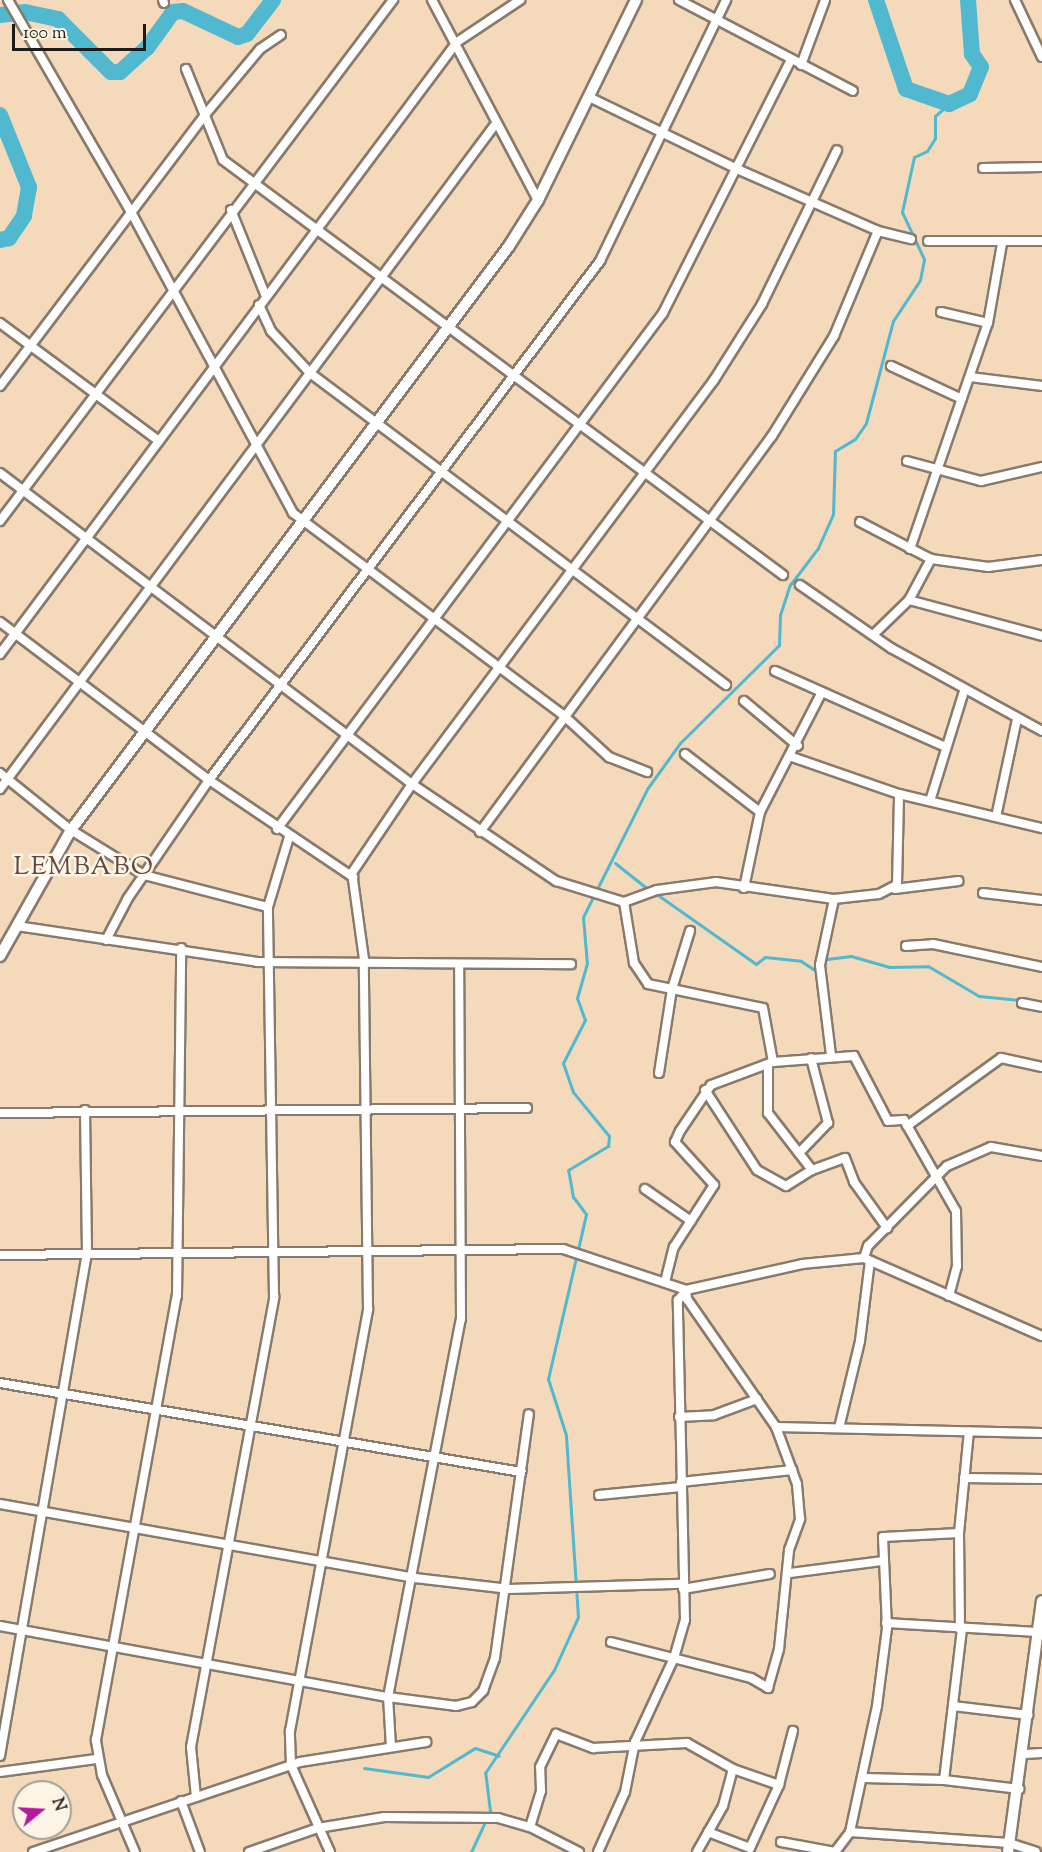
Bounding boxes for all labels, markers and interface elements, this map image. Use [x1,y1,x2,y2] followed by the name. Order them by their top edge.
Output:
[15,12,148,50] scale bar
[23,21,67,47] text: 100 m
[13,852,155,884] district label: LEMBABO
[12,1780,72,1840] north arrow
[45,1795,71,1815] text: N

